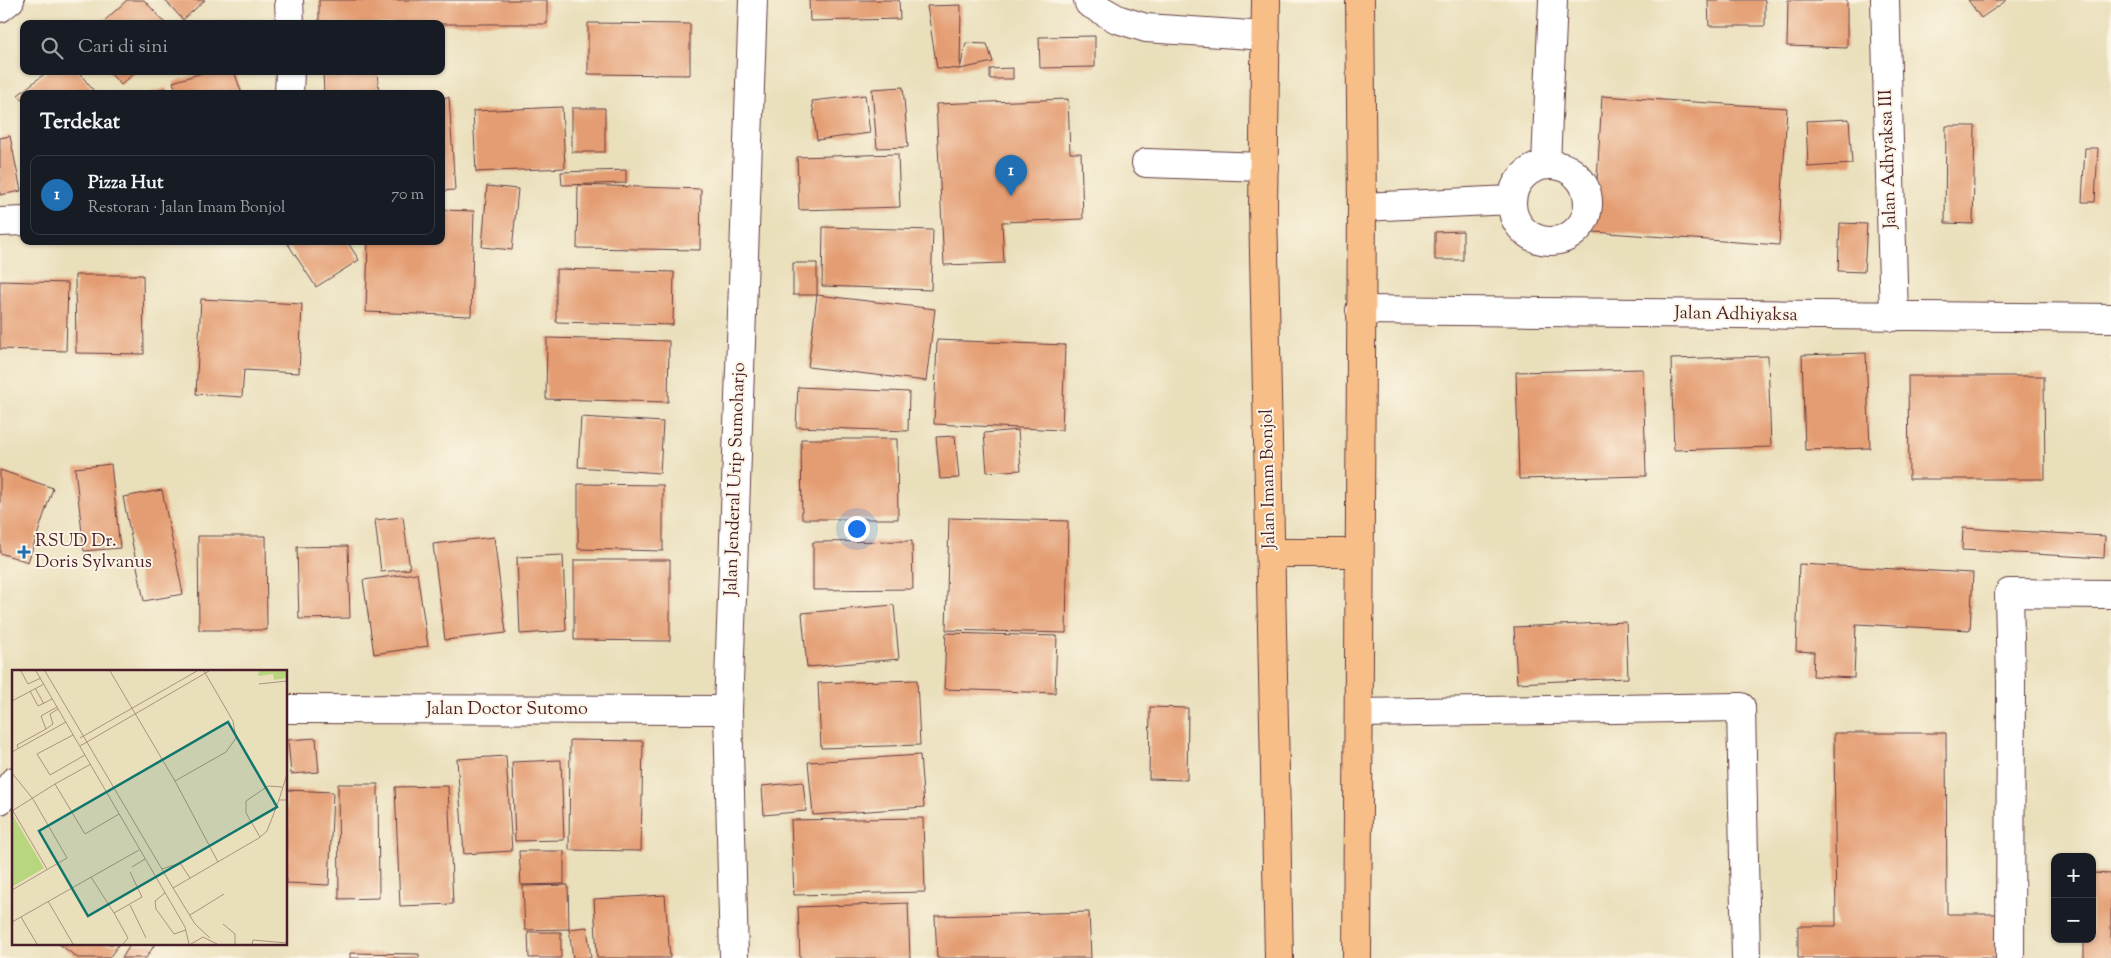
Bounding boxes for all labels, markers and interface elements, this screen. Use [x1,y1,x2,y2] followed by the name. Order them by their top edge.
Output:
[20,20,445,75] search box
[38,34,66,62] icon: search
[78,34,168,61] text: Cari di sini
[1874,89,1904,230] street label: Jalan Adhyaksa III
[40,108,120,138] text: Terdekat
[995,155,1027,196] pin: 1
[88,170,164,197] text: Pizza Hut
[54,184,60,207] text: 1
[391,184,424,207] text: 70 m
[88,197,286,220] text: Restoran · Jalan Imam Bonjol
[1673,301,1798,329] street label: Jalan Adhiyaksa
[719,362,753,597] street label: Jalan Jenderal Urip Sumoharjo
[1255,409,1283,550] street label: Jalan Imam Bonjol
[844,516,870,542] your location
[35,529,152,576] place label: RSUD Dr. Doris Sylvanus
[17,545,31,559] marker: RSUD Dr. Doris Sylvanus
[12,670,288,946] inset map
[425,697,588,723] street label: Jalan Doctor Sutomo
[2051,853,2096,943] map controls
[2051,853,2096,898] button: +
[2051,898,2096,943] button: −

